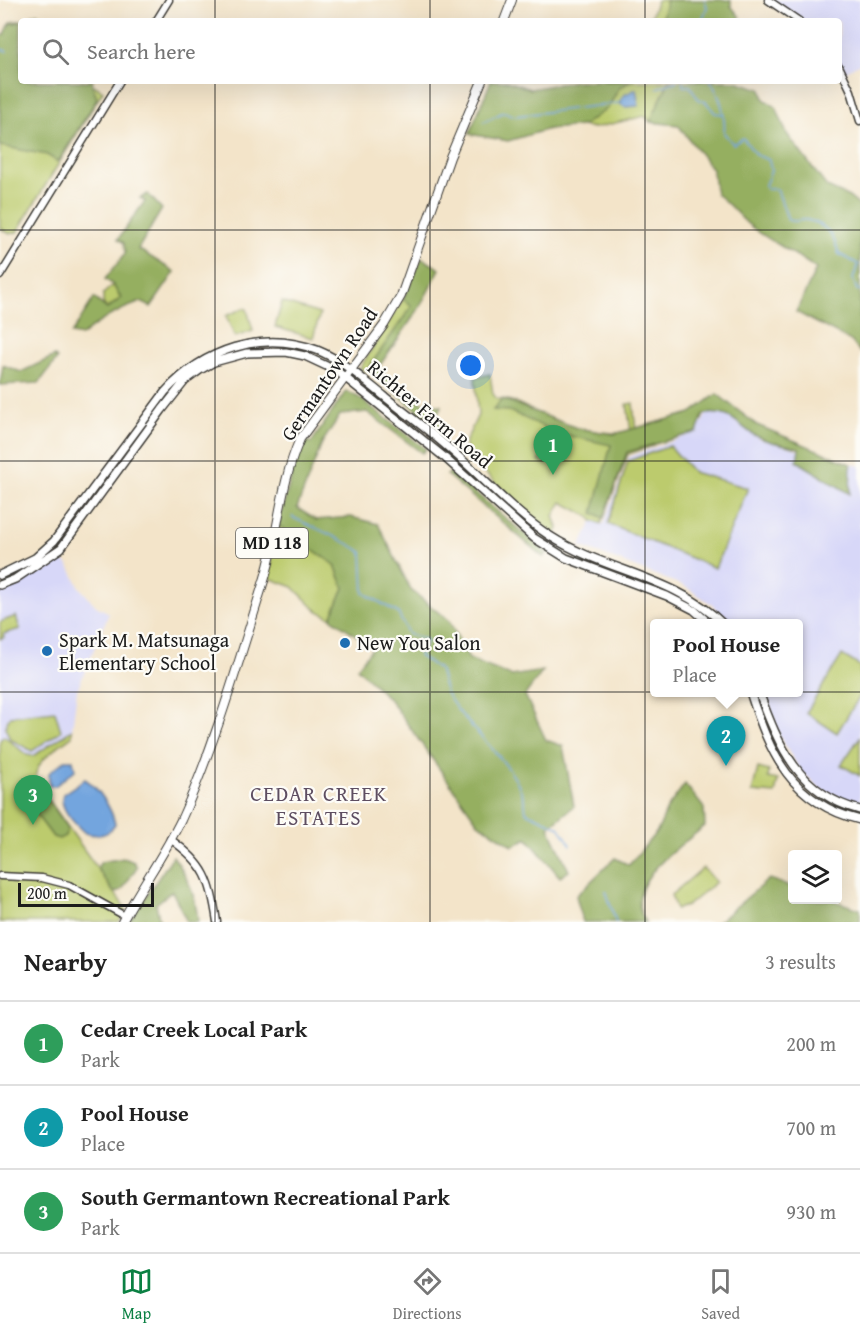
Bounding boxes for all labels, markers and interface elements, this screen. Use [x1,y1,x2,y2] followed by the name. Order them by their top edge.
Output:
[18,18,842,84] search box
[39,35,72,68] icon: search
[87,35,196,67] text: Search here
[273,301,384,446] street label: Germantown Road
[456,351,485,380] your location
[362,353,499,475] street label: Richter Farm Road
[534,426,572,475] pin: 1
[236,528,308,558] road number: MD 118
[650,619,803,697] popup
[59,625,230,677] place label: Spark M. Matsunaga Elementary School
[357,628,481,657] place label: New You Salon
[673,628,780,660] text: Pool House
[338,636,352,650] marker: New You Salon
[40,644,54,658] marker: Spark M. Matsunaga Elementary School
[673,660,717,689] text: Place
[706,716,746,766] pin: 2
[14,776,52,825] pin: 3
[250,778,388,833] district label: CEDAR CREEK ESTATES
[788,850,842,904] map controls
[788,850,842,904] button: layers
[18,880,154,908] scale bar
[27,881,67,905] text: 200 m
[24,942,107,981] text: Nearby
[765,947,836,976] text: 3 results
[81,1013,307,1045] text: Cedar Creek Local Park
[38,1029,49,1058] text: 1
[786,1029,836,1058] text: 200 m
[81,1045,120,1074] text: Park
[81,1097,189,1129] text: Pool House
[38,1113,49,1142] text: 2
[786,1113,836,1142] text: 700 m
[81,1129,125,1158] text: Place
[81,1181,450,1213] text: South Germantown Recreational Park
[38,1197,49,1226] text: 3
[786,1197,836,1226] text: 930 m
[81,1213,120,1242] text: Park
[120,1265,153,1325] tab: Map
[393,1265,462,1325] tab: Directions
[701,1265,740,1325] tab: Saved

